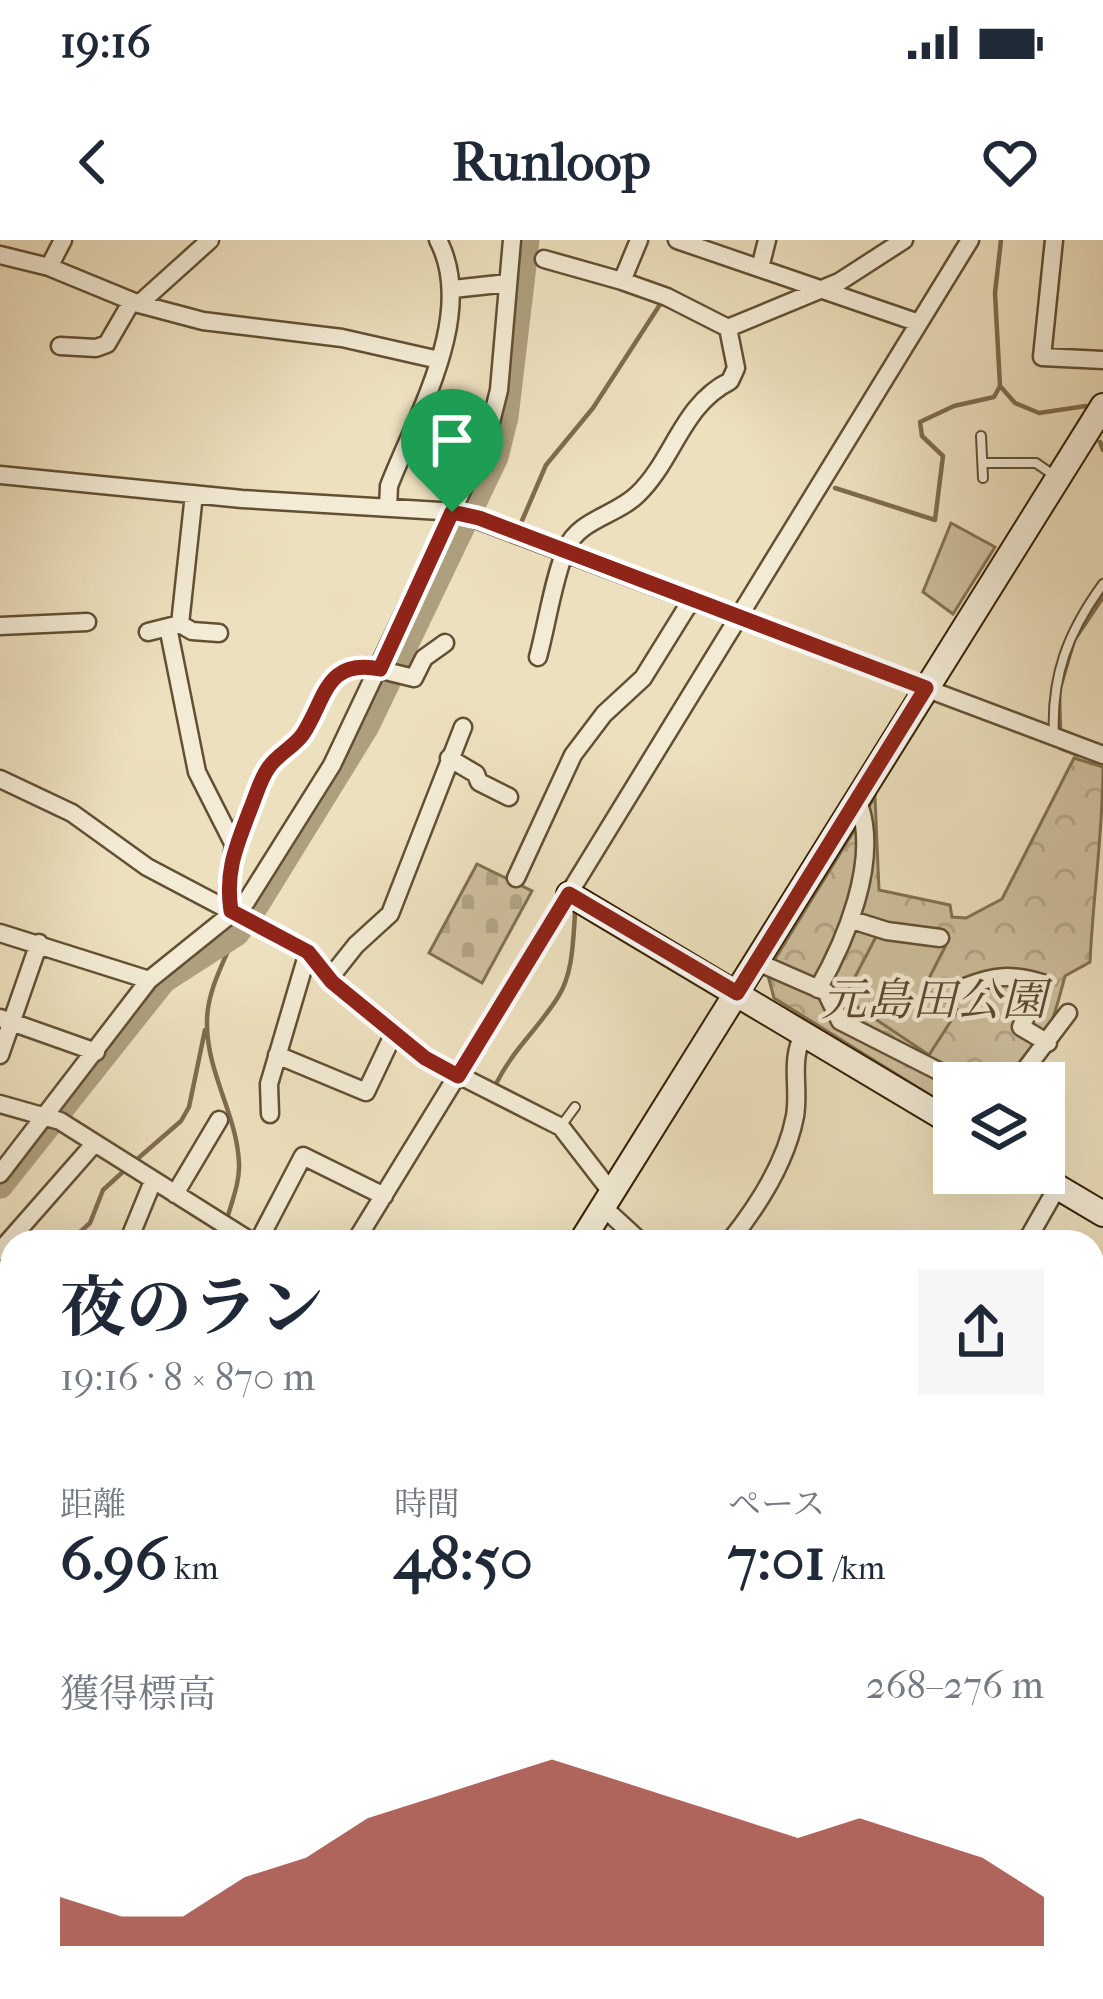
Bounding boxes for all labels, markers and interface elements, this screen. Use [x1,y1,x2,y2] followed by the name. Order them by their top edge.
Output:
[60,16,151,69] text: 19:16
[60,129,126,195] icon: back
[977,129,1043,195] icon: heart
[452,131,651,194] text: Runloop
[401,389,503,512] pin
[419,407,485,473] icon: arrive
[821,974,1053,1027] park label: 元島田公園
[933,1062,1065,1194] map controls
[933,1062,1065,1194] button: layers
[918,1269,1044,1395] button: share
[60,1270,324,1347] text: 夜のラン
[60,1354,315,1400] text: 19:16 · 8 × 870 m
[60,1485,126,1524] text: 距離
[394,1485,460,1524] text: 時間
[728,1485,825,1524] text: ペース
[60,1524,167,1595] text: 6.96
[394,1524,533,1595] text: 48:50
[728,1524,826,1595] text: 7:01
[167,1549,219,1588] text: km
[826,1549,885,1588] text: /km
[865,1662,1044,1708] text: 268–276 m
[60,1671,216,1717] text: 獲得標高

